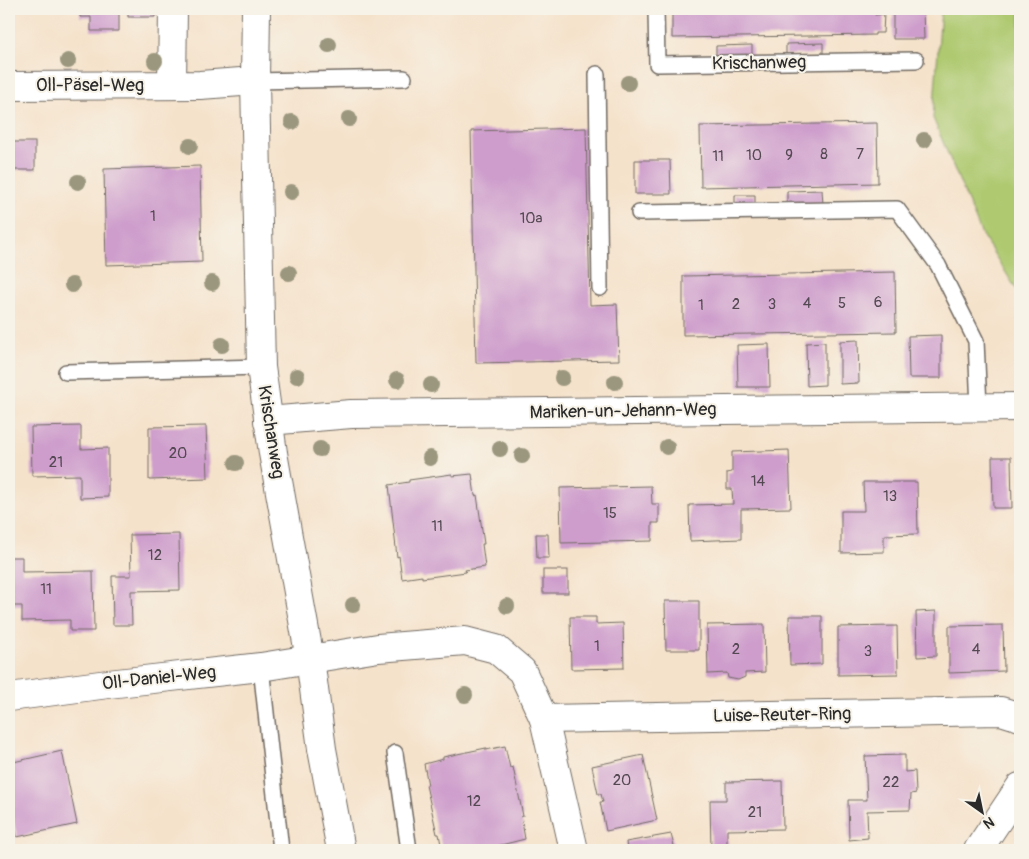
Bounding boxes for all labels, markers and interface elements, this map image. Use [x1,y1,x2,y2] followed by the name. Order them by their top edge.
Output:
[712,51,806,75] street label: Krischanweg
[36,74,144,97] street label: Oll-Päsel-Weg
[820,145,828,164] house number: 8
[856,145,864,164] house number: 7
[746,146,762,165] house number: 10
[785,146,793,165] house number: 9
[712,147,724,166] house number: 11
[150,207,156,226] house number: 1
[519,209,543,228] house number: 10a
[874,293,882,312] house number: 6
[803,294,812,313] house number: 4
[838,294,846,313] house number: 5
[732,295,740,314] house number: 2
[768,295,776,314] house number: 3
[698,296,704,315] house number: 1
[252,384,290,480] street label: Krischanweg
[529,398,717,424] street label: Mariken-un-Jehann-Weg
[169,444,187,463] house number: 20
[49,453,63,472] house number: 21
[751,472,766,491] house number: 14
[883,487,897,506] house number: 13
[603,504,617,523] house number: 15
[431,517,443,536] house number: 11
[148,546,162,565] house number: 12
[40,580,52,599] house number: 11
[594,637,600,656] house number: 1
[732,640,740,659] house number: 2
[972,640,981,659] house number: 4
[864,642,872,661] house number: 3
[101,661,217,695] street label: Oll-Daniel-Weg
[713,702,851,728] street label: Luise-Reuter-Ring
[613,771,631,790] house number: 20
[883,773,899,792] house number: 22
[956,786,1006,836] north arrow
[467,792,481,811] house number: 12
[748,803,762,822] house number: 21
[980,813,997,832] text: N

